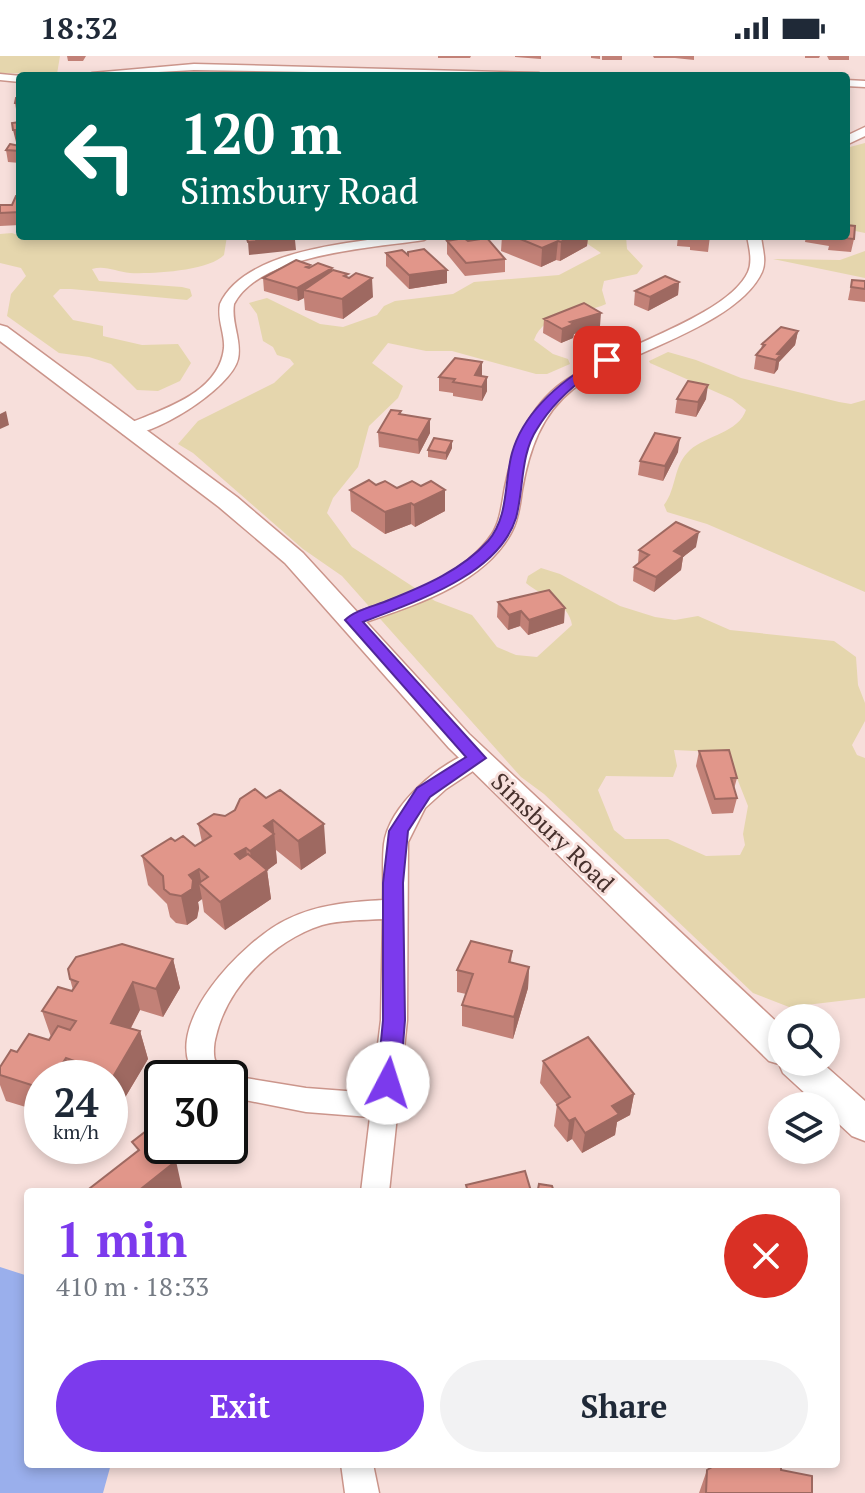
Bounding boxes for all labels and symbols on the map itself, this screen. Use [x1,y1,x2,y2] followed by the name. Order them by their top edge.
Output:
[573,326,641,394] pin
[485,765,621,899] street label: Simsbury Road
[346,1041,430,1125] position arrow
[144,1060,248,1164] speed limit sign: 30

